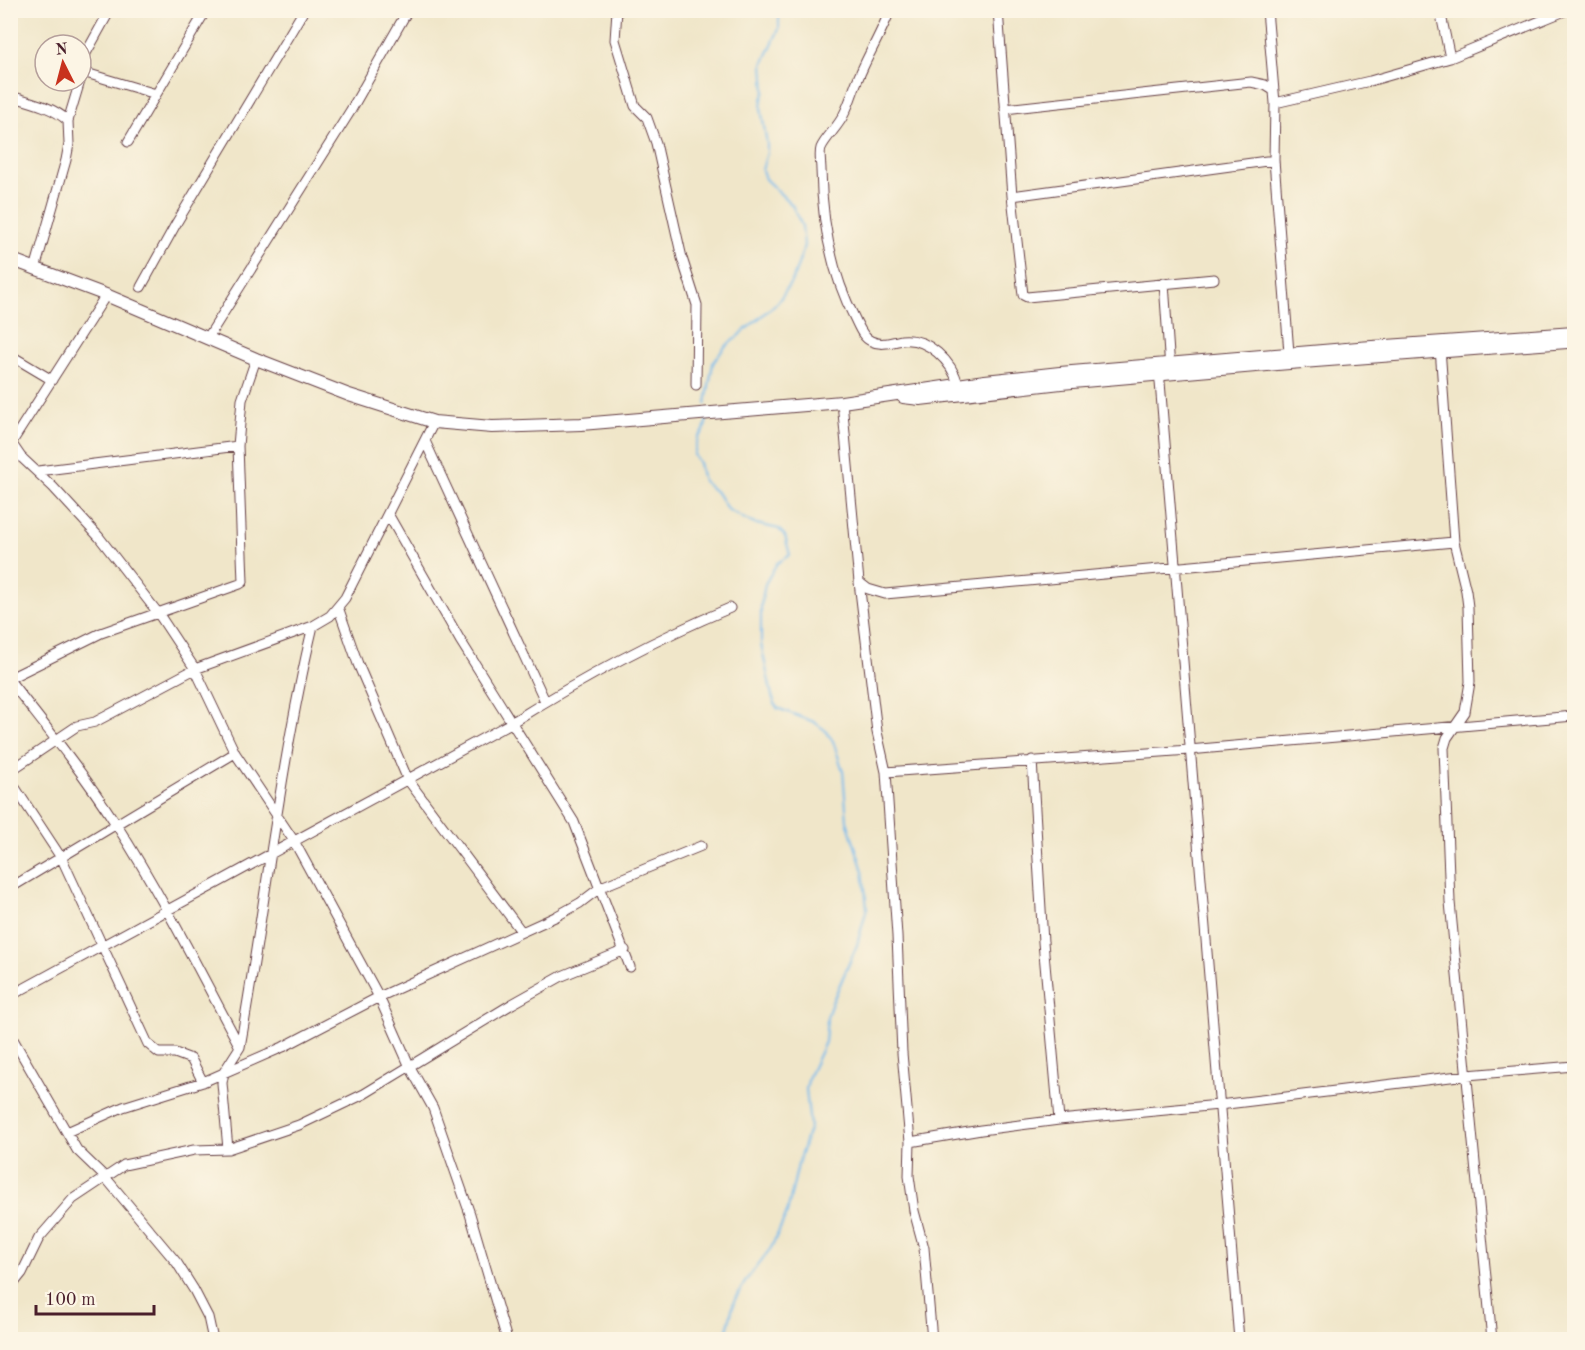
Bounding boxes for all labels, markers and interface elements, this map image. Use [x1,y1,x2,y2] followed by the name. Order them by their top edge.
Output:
[33,33,93,93] north arrow
[55,41,69,59] text: N
[36,1278,154,1316] scale bar
[45,1291,96,1309] text: 100 m

